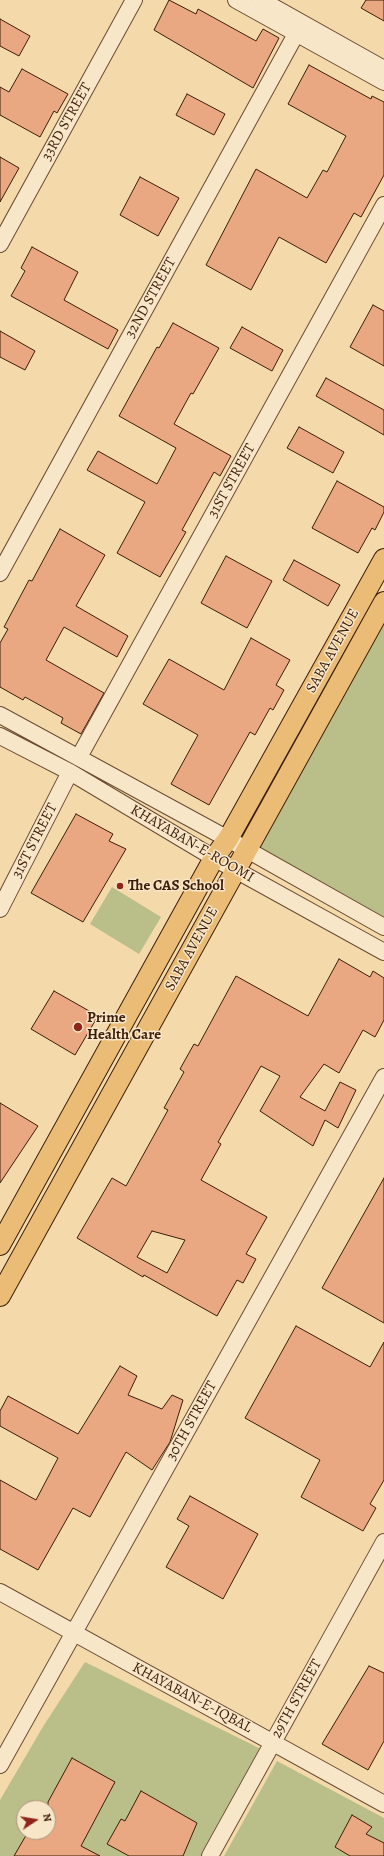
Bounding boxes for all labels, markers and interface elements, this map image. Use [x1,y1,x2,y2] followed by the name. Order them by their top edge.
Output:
[38,80,96,164] street label: 33RD STREET
[122,255,180,341] street label: 32ND STREET
[204,441,260,521] street label: 31ST STREET
[302,606,364,696] street label: SABA AVENUE
[8,801,62,881] street label: 31ST STREET
[127,801,257,887] street label: KHAYABAN-E-ROOMI
[128,877,224,895] place label: The CAS School
[115,881,125,891] marker: The CAS School
[161,904,223,994] street label: SABA AVENUE
[87,1009,161,1044] place label: Prime Health Care
[72,1021,84,1033] marker: Prime Health Care
[163,1378,221,1464] street label: 30TH STREET
[268,1656,326,1742] street label: 29TH STREET
[129,1659,255,1737] street label: KHAYABAN-E-IQBAL
[16,1800,56,1840] north arrow
[39,1812,55,1823] text: N

